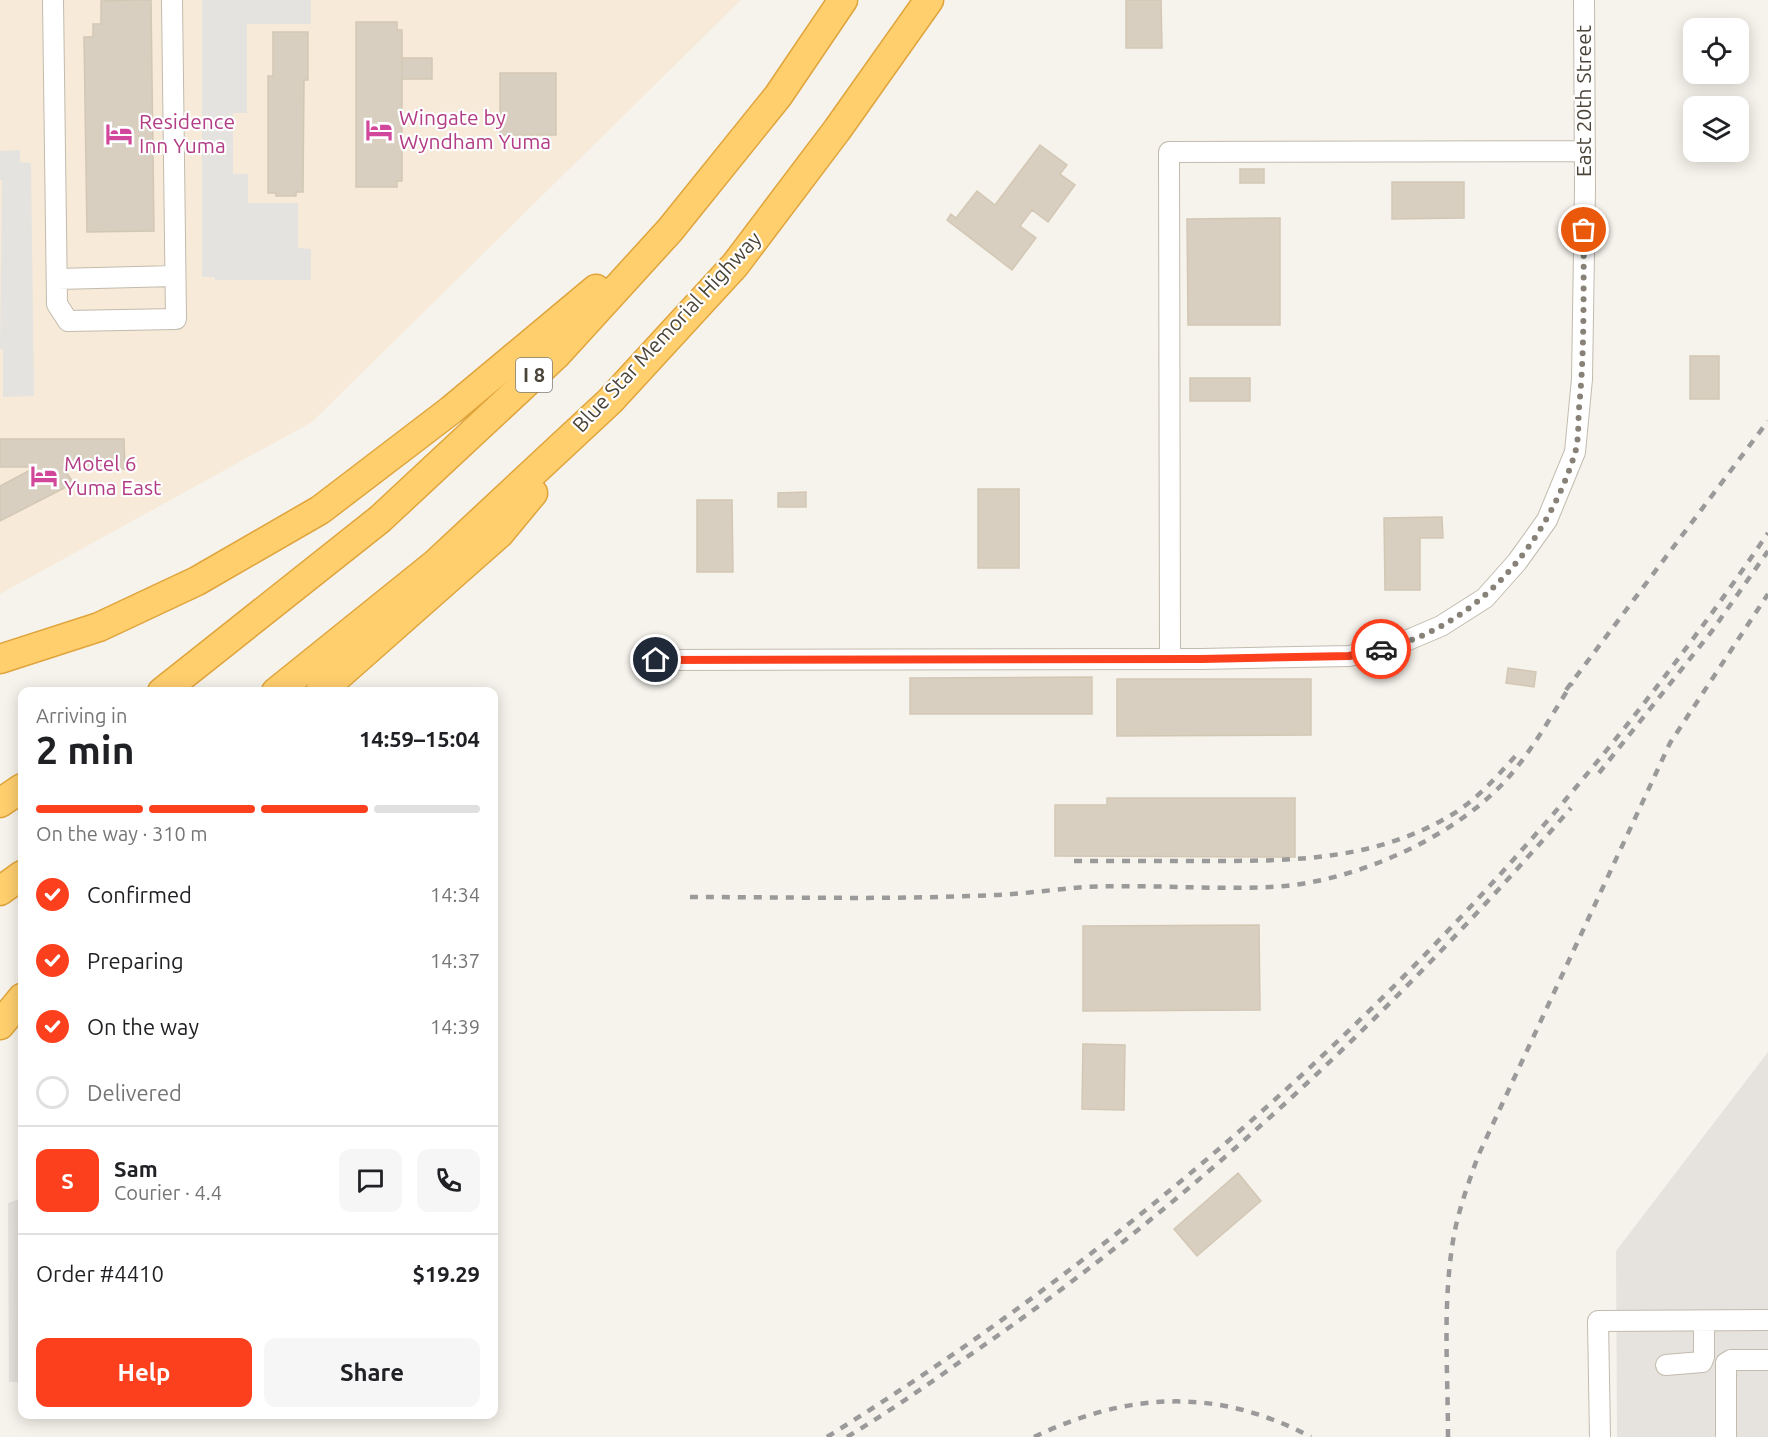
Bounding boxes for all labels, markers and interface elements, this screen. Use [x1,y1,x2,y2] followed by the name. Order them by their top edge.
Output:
[1683,18,1749,162] map controls
[1683,18,1749,84] button: locate
[1571,25,1595,177] street label: East 20th Street
[1683,96,1749,162] button: layers
[399,105,551,153] place label: Wingate by Wyndham Yuma
[139,109,235,157] place label: Residence Inn Yuma
[364,115,394,145] hotel icon: Wingate by Wyndham Yuma
[104,119,134,149] hotel icon: Residence Inn Yuma
[1558,204,1609,255] pin
[1567,213,1600,246] icon: bag
[567,226,766,437] street label: Blue Star Memorial Highway
[516,358,552,392] road number: I 8
[64,451,161,499] place label: Motel 6 Yuma East
[29,461,59,491] hotel icon: Motel 6 Yuma East
[1351,619,1411,679] courier
[1365,633,1398,666] icon: car
[630,634,681,685] pin
[639,643,672,676] icon: home
[36,704,127,727] text: Arriving in
[359,726,480,751] text: 14:59–15:04
[36,728,135,771] text: 2 min
[36,822,208,845] text: On the way · 310 m
[36,878,69,911] icon: check
[87,882,192,907] text: Confirmed
[430,883,480,906] text: 14:34
[36,944,69,977] icon: check
[87,948,184,973] text: Preparing
[430,949,480,972] text: 14:37
[36,1010,69,1043] icon: check
[87,1014,199,1039] text: On the way
[430,1015,480,1038] text: 14:39
[87,1080,182,1105] text: Delivered
[339,1149,402,1212] button: chat
[417,1149,480,1212] button: phone
[114,1156,158,1181] text: Sam
[61,1168,74,1193] text: S
[114,1181,222,1204] text: Courier · 4.4
[36,1261,164,1286] text: Order #4410
[413,1261,480,1286] text: $19.29
[36,1338,252,1407] button: Help
[264,1338,480,1407] button: Share

